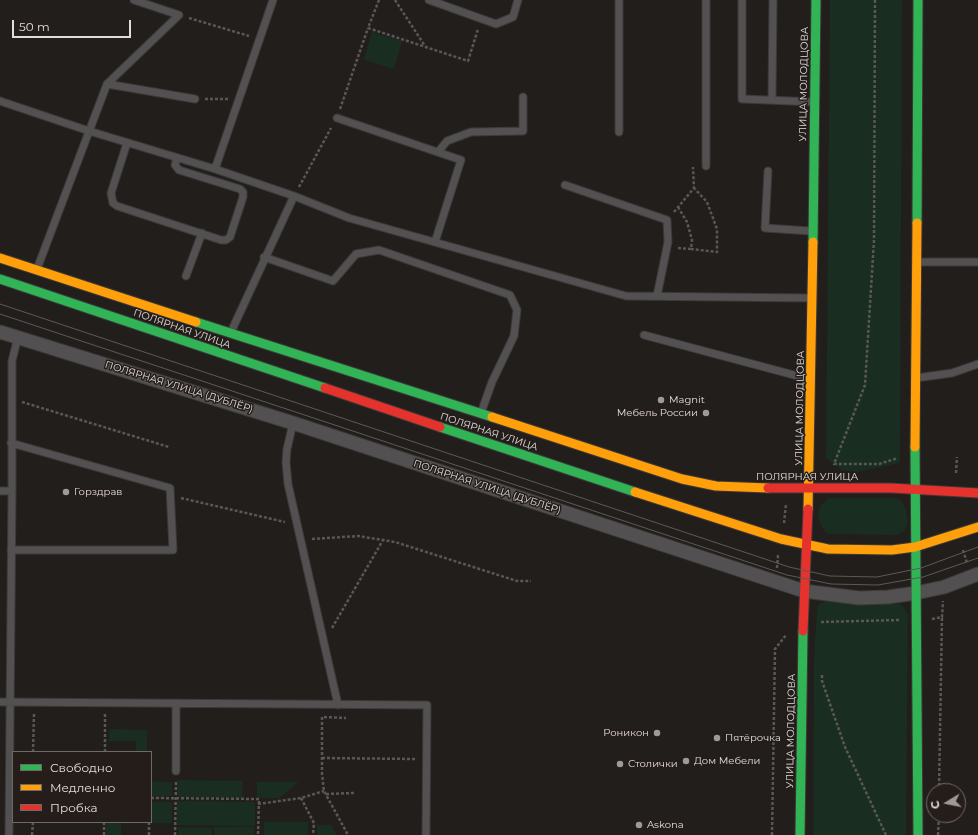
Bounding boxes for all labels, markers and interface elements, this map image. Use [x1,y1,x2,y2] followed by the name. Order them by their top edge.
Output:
[14,12,133,38] scale bar
[19,19,50,34] text: 50 m
[797,27,811,141] street label: УЛИЦА МОЛОДЦОВА
[132,307,232,351] street label: ПОЛЯРНАЯ УЛИЦА
[793,351,807,465] street label: УЛИЦА МОЛОДЦОВА
[103,359,255,415] street label: ПОЛЯРНАЯ УЛИЦА (ДУБЛЁР)
[669,394,705,406] place label: Magnit
[656,395,666,405] marker: Magnit
[617,407,698,419] place label: Мебель России
[701,408,711,418] marker: Мебель России
[439,411,539,453] street label: ПОЛЯРНАЯ УЛИЦА
[412,457,562,517] street label: ПОЛЯРНАЯ УЛИЦА (ДУБЛЁР)
[756,471,858,483] street label: ПОЛЯРНАЯ УЛИЦА
[74,486,122,498] place label: Горздрав
[61,487,71,497] marker: Горздрав
[784,674,798,788] street label: УЛИЦА МОЛОДЦОВА
[603,727,649,739] place label: Роникон
[652,728,662,738] marker: Роникон
[725,732,781,744] place label: Пятёрочка
[712,733,722,743] marker: Пятёрочка
[12,751,152,823] legend
[694,755,760,767] place label: Дом Мебели
[681,756,691,766] marker: Дом Мебели
[628,758,678,770] place label: Столички
[615,759,625,769] marker: Столички
[50,760,113,775] text: Свободно
[50,780,115,795] text: Медленно
[926,783,966,823] north arrow
[50,800,98,815] text: Пробка
[928,800,943,810] text: С
[647,819,684,831] place label: Askona
[634,820,644,830] marker: Askona

